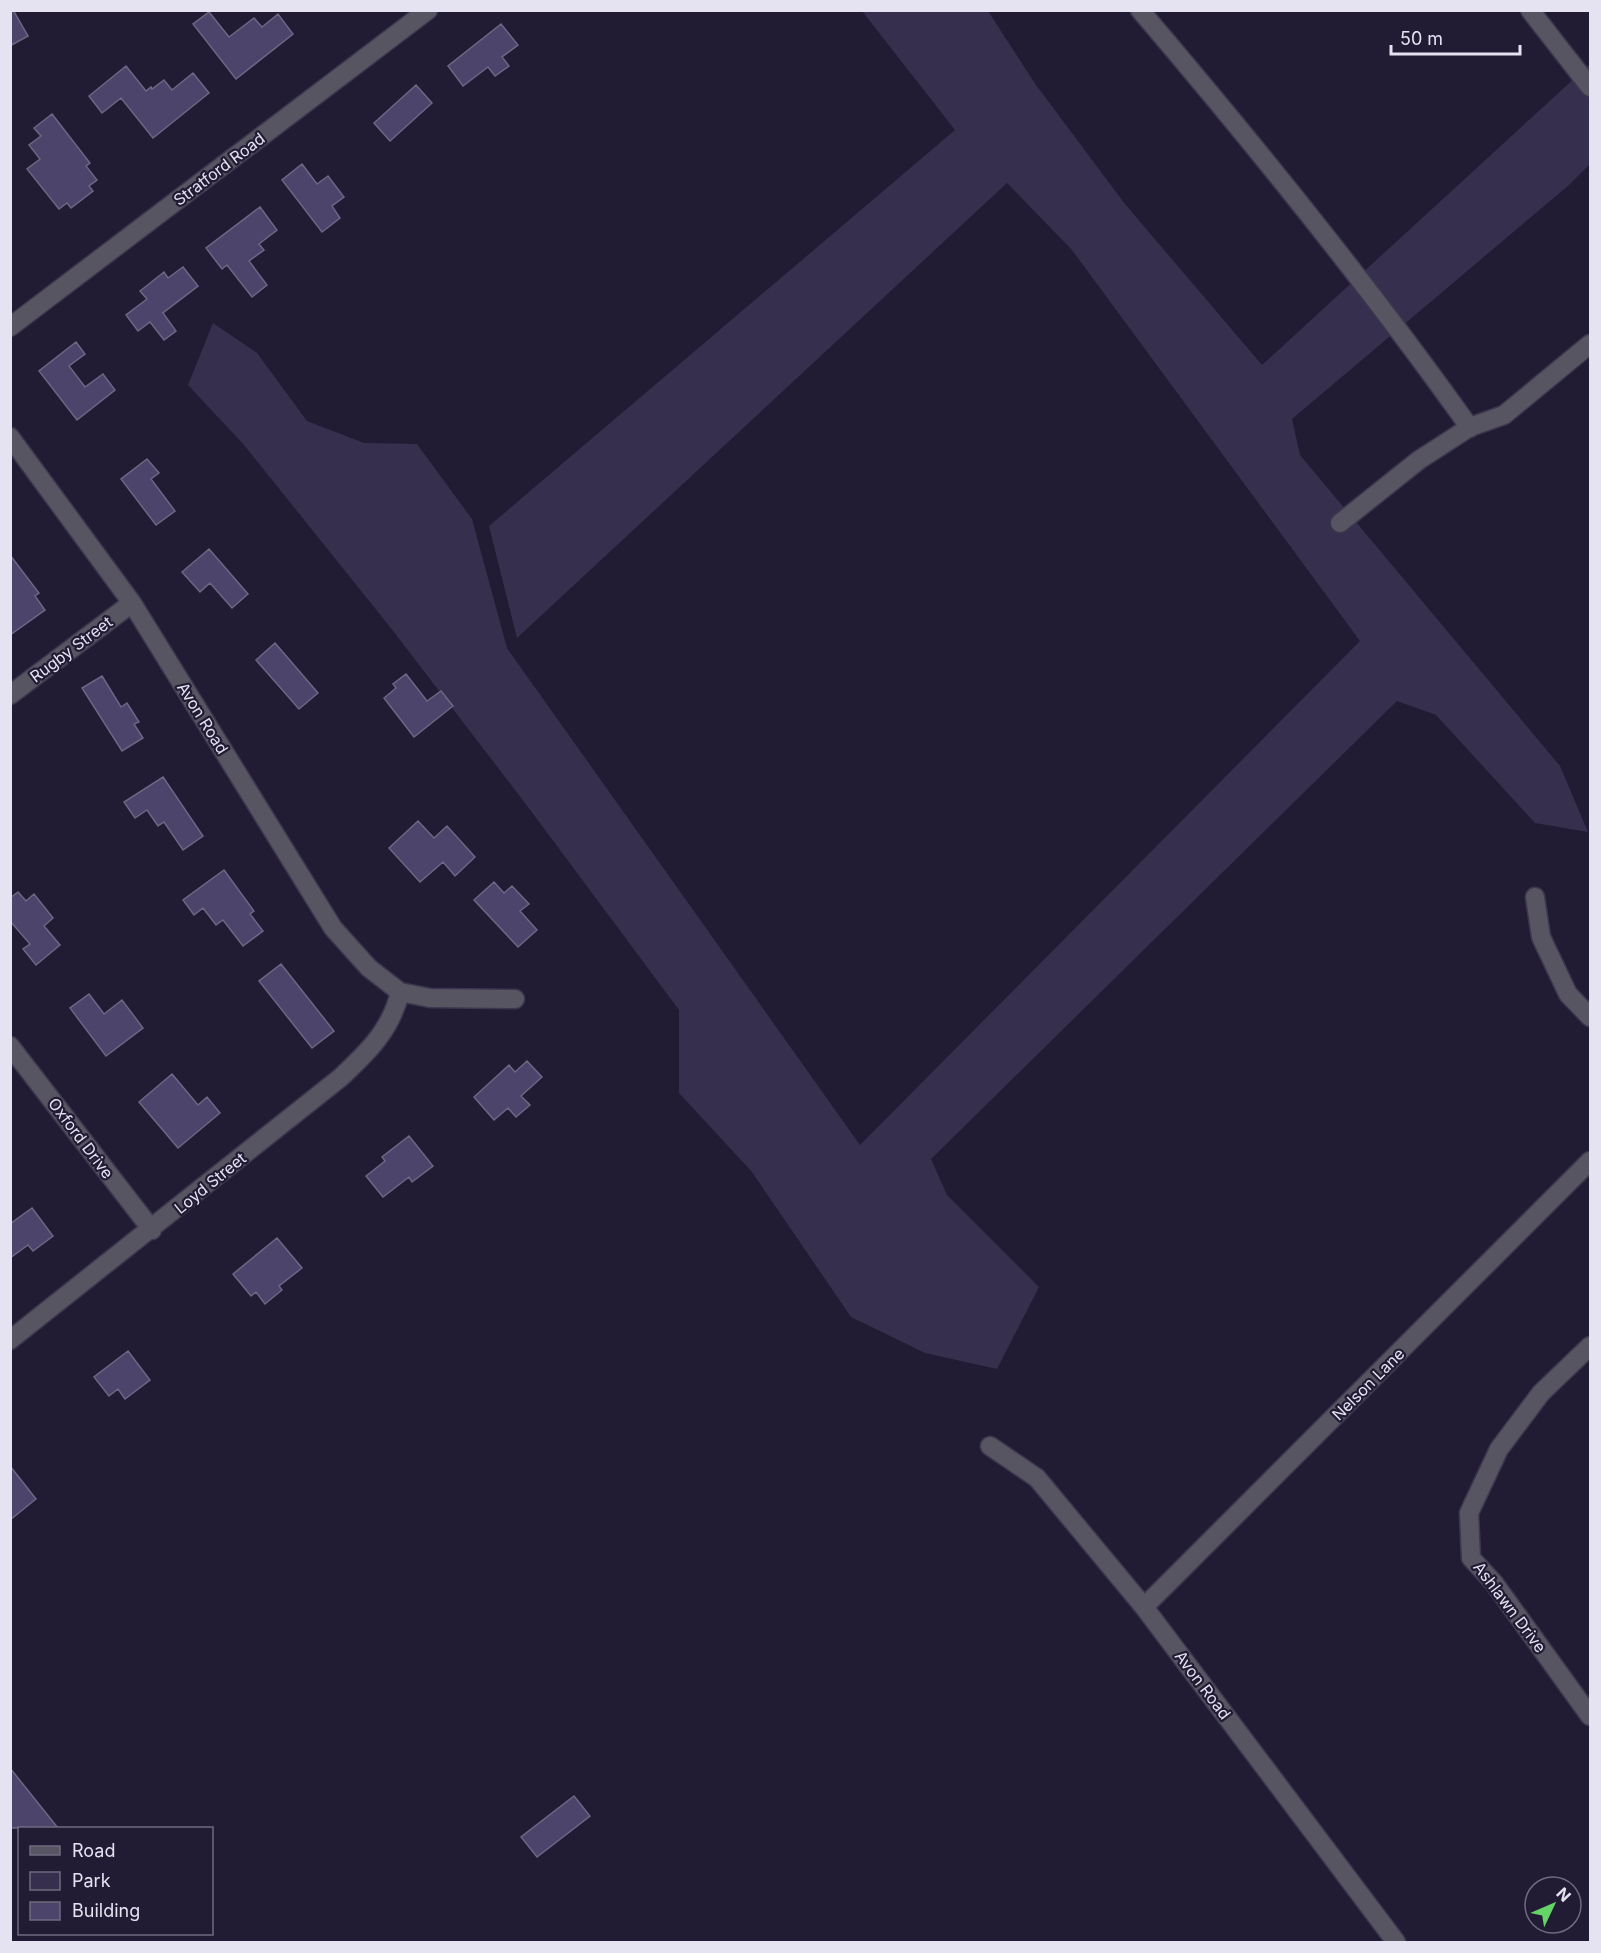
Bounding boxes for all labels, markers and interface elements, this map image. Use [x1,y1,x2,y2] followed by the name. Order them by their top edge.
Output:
[1391,18,1520,56] scale bar
[1400,28,1443,49] text: 50 m
[169,128,269,210] street label: Stratford Road
[26,612,116,686] street label: Rugby Street
[173,678,233,758] street label: Avon Road
[44,1094,118,1182] street label: Oxford Drive
[170,1148,250,1218] street label: Loyd Street
[1328,1344,1408,1424] street label: Nelson Lane
[1469,1558,1551,1656] street label: Ashlawn Drive
[1171,1647,1235,1723] street label: Avon Road
[18,1827,213,1935] legend
[72,1840,115,1861] text: Road
[72,1870,111,1891] text: Park
[1523,1875,1583,1935] north arrow
[1552,1883,1575,1906] text: N
[72,1900,140,1921] text: Building

